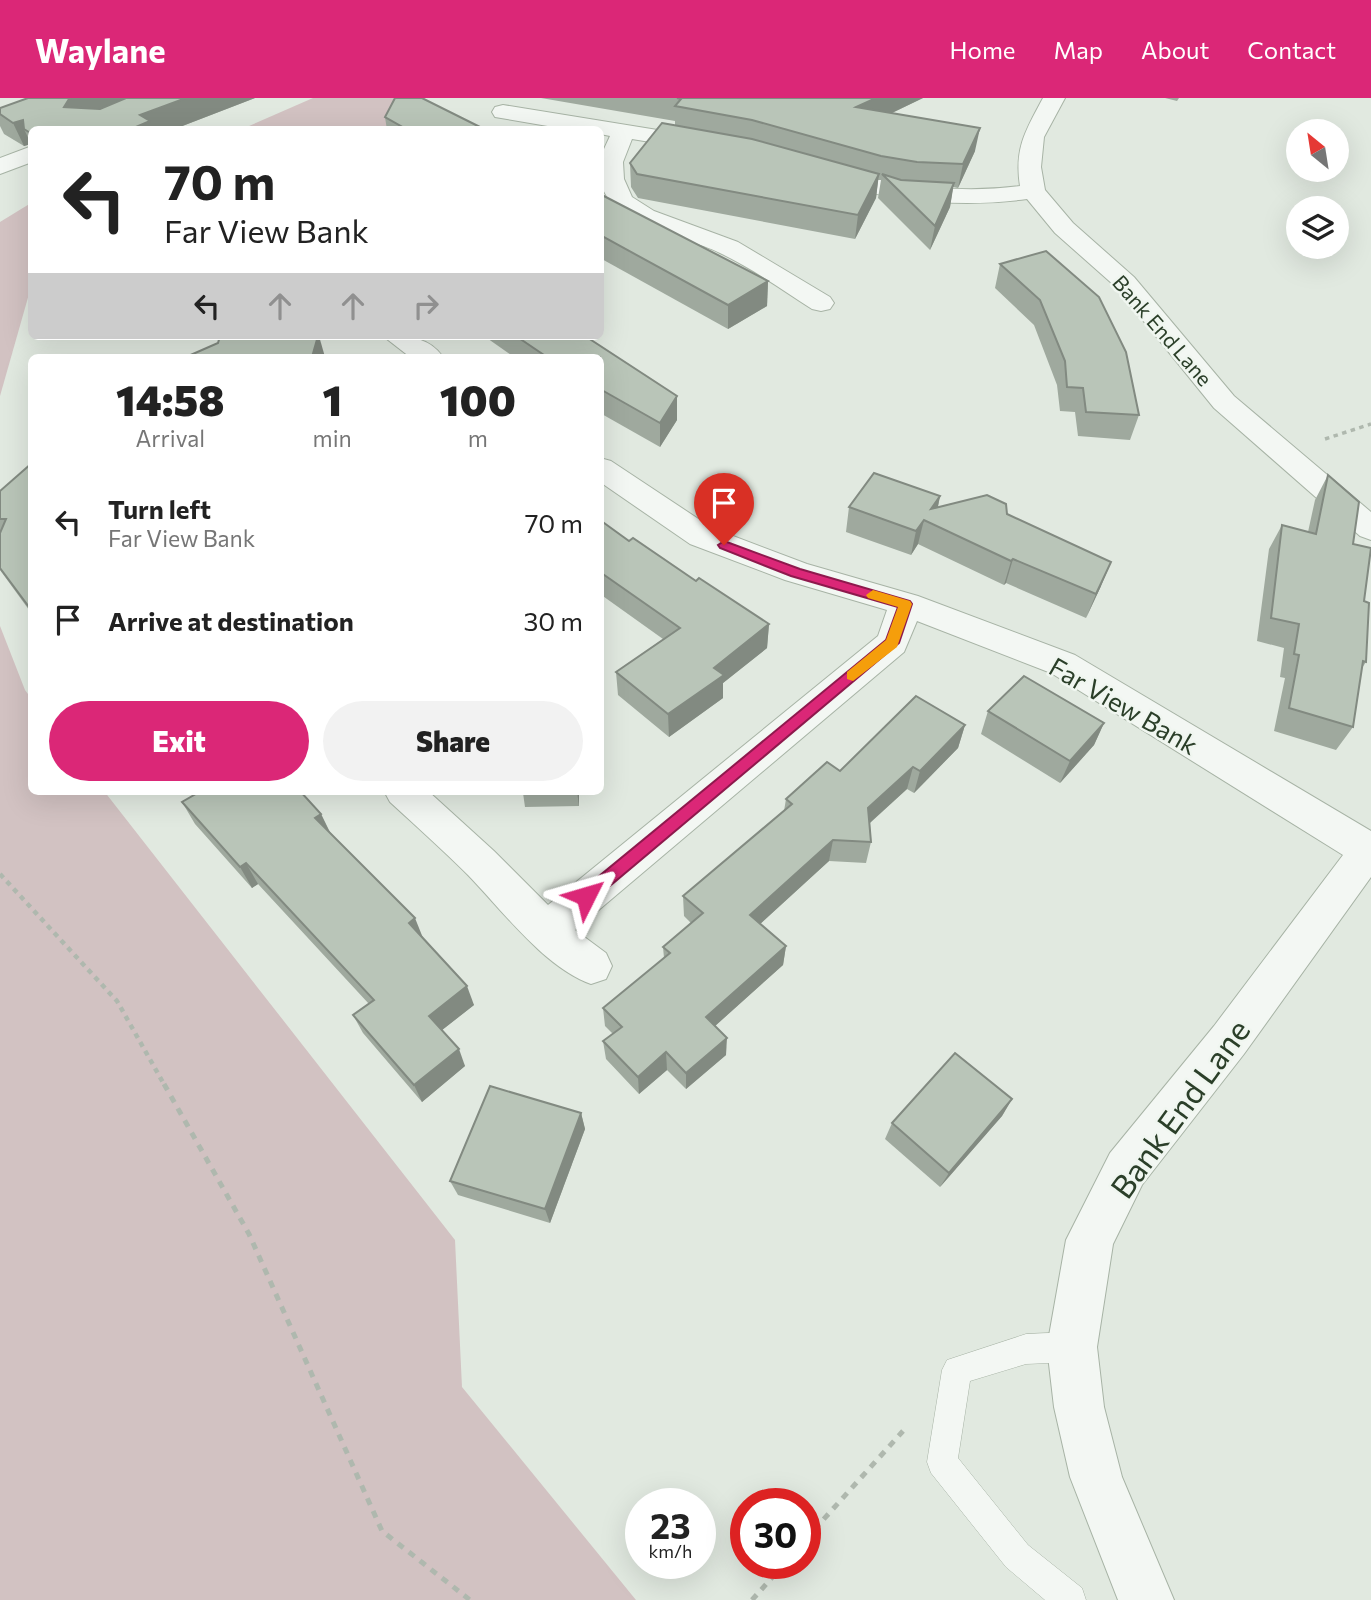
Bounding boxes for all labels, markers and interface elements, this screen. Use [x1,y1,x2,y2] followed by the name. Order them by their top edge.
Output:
[35,29,166,70] text: Waylane
[950,35,1016,64] text: Home
[1054,35,1103,64] text: Map
[1141,35,1209,64] text: About
[1247,35,1336,64] text: Contact
[1286,119,1349,182] north arrow
[1286,119,1349,259] map controls
[164,150,275,210] text: 70 m
[49,154,140,245] icon: left
[1286,196,1349,259] button: layers
[164,210,369,250] text: Far View Bank
[1108,269,1218,391] street label: Bank End Lane
[188,287,226,325] icon: left
[261,287,299,325] icon: ahead
[334,287,372,325] icon: ahead
[407,287,445,325] icon: right
[116,373,225,425] text: 14:58
[322,373,342,425] text: 1
[440,373,516,425] text: 100
[135,424,205,452] text: Arrival
[313,424,352,452] text: min
[468,424,488,452] text: m
[694,473,754,545] pin
[705,484,743,522] icon: arrive
[108,493,211,524] text: Turn left
[49,503,87,541] icon: left
[525,507,583,538] text: 70 m
[108,524,255,552] text: Far View Bank
[49,601,87,639] icon: arrive
[108,605,354,636] text: Arrive at destination
[524,605,583,636] text: 30 m
[1044,650,1204,760] street label: Far View Bank
[49,701,309,781] button: Exit
[323,701,583,781] button: Share
[549,859,623,933] position arrow
[1101,1011,1257,1205] street label: Bank End Lane
[730,1488,821,1579] speed limit sign: 30
[650,1503,691,1546] text: 23
[649,1540,692,1562] text: km/h

